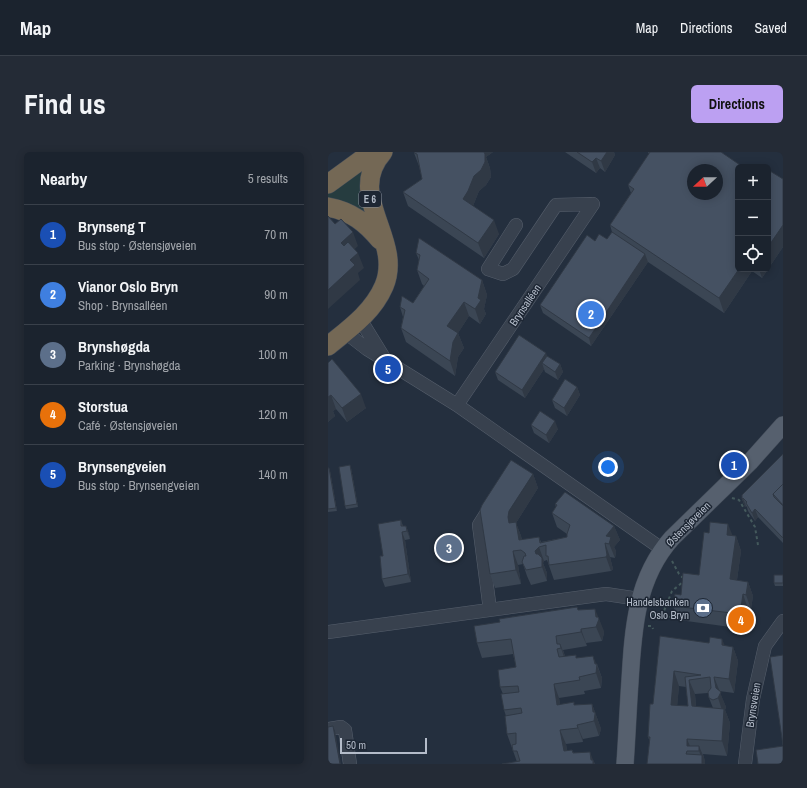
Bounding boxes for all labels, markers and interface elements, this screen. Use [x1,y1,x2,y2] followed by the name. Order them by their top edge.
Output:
[20,15,51,41] text: Map
[636,19,658,37] text: Map
[680,19,732,37] text: Directions
[754,19,787,37] text: Saved
[24,85,106,123] text: Find us
[691,85,783,123] button: Directions
[687,164,723,200] north arrow
[735,164,771,272] map controls
[735,164,771,200] button: +
[40,167,87,190] text: Nearby
[248,170,288,187] text: 5 results
[359,191,381,207] road number: E 6
[735,200,771,236] button: −
[78,216,146,237] text: Brynseng T
[50,226,56,243] text: 1
[264,226,288,243] text: 70 m
[735,236,771,272] button: locate
[78,237,197,254] text: Bus stop · Østensjøveien
[78,276,178,297] text: Vianor Oslo Bryn
[506,282,544,328] street label: Brynsalléen
[50,286,56,303] text: 2
[264,286,288,303] text: 90 m
[78,297,167,314] text: Shop · Brynsalléen
[578,299,604,329] pin: 2
[78,336,150,357] text: Brynshøgda
[50,346,56,363] text: 3
[258,346,288,363] text: 100 m
[375,354,401,384] pin: 5
[78,357,181,374] text: Parking · Brynshøgda
[78,396,128,417] text: Storstua
[50,406,56,423] text: 4
[258,406,288,423] text: 120 m
[78,417,178,434] text: Café · Østensjøveien
[721,450,747,480] pin: 1
[78,456,166,477] text: Brynsengveien
[598,457,618,477] your location
[50,466,56,483] text: 5
[258,466,288,483] text: 140 m
[78,477,200,494] text: Bus stop · Brynsengveien
[663,499,713,549] street label: Østensjøveien
[436,533,462,563] pin: 3
[626,595,689,622] place label: Handelsbanken Oslo Bryn
[692,597,714,619] bank icon: Handelsbanken Oslo Bryn
[728,605,754,635] pin: 4
[743,682,763,728] street label: Brynsveien
[340,736,427,755] scale bar
[346,738,366,752] text: 50 m

